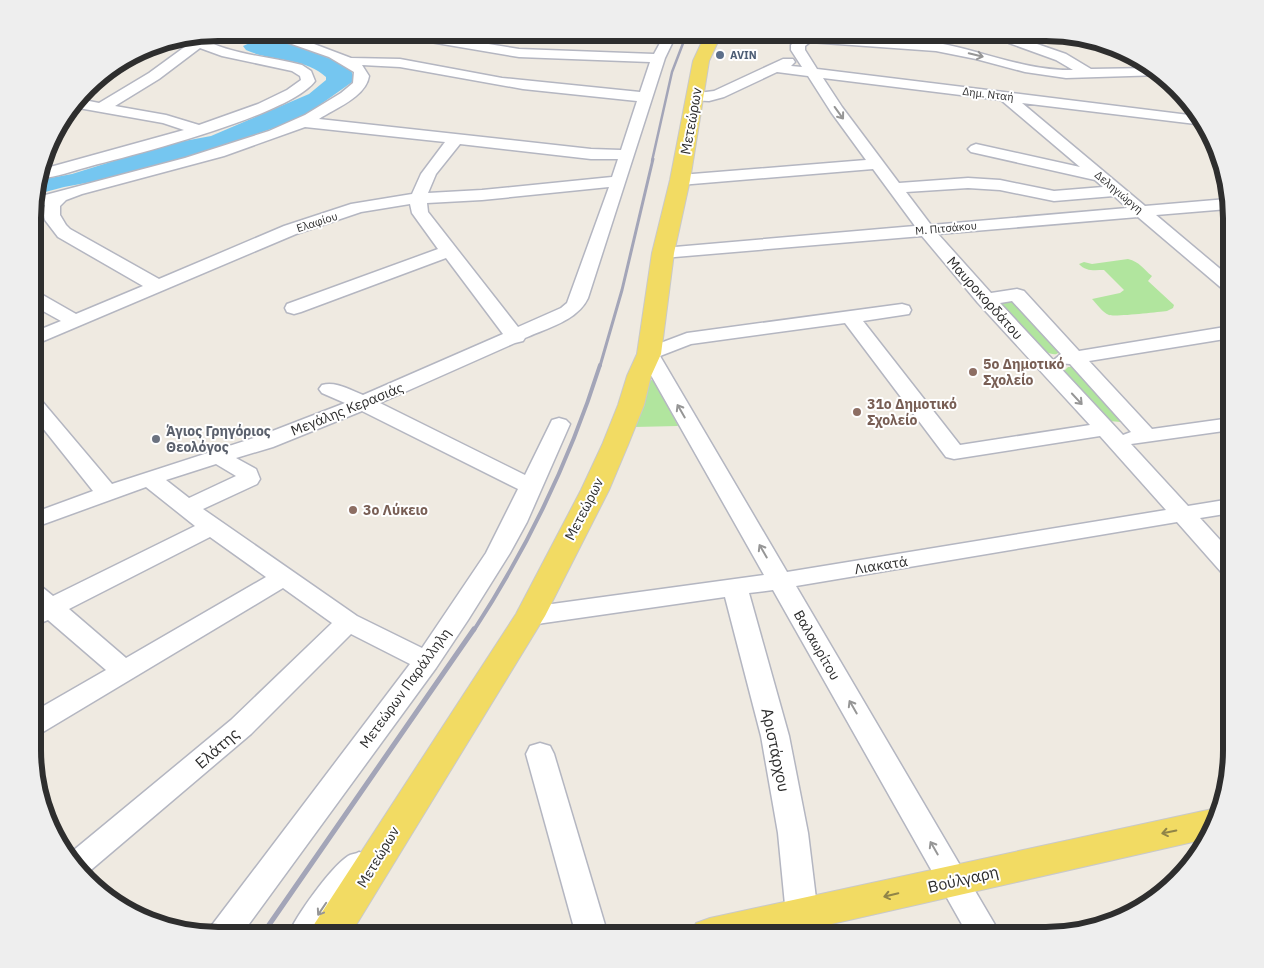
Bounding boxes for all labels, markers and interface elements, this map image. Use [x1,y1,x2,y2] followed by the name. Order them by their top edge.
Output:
[730,48,757,62] place label: AVIN
[714,49,726,61] marker: AVIN
[968,51,984,60] one-way arrow
[962,84,1014,104] street label: Δημ. Νταή
[676,86,706,156] street label: Μετεώρων
[834,106,844,120] one-way arrow
[1092,168,1146,216] street label: Δεληγιώργη
[295,209,339,235] street label: Ελαφίου
[915,218,977,238] street label: Μ. Πιτσάκου
[943,253,1027,343] street label: Μαυροκορδάτου
[983,355,1065,389] place label: 5ο Δημοτικό Σχολείο
[967,366,979,378] marker: 5ο Δημοτικό Σχολείο
[288,378,406,440] street label: Μεγάλης Κερασιάς
[1071,392,1083,405] one-way arrow
[867,395,957,429] place label: 31ο Δημοτικό Σχολείο
[676,404,686,418] one-way arrow
[851,406,863,418] marker: 31ο Δημοτικό Σχολείο
[166,422,271,456] place label: Άγιος Γρηγόριος Θεολόγος
[150,433,162,445] marker: Άγιος Γρηγόριος Θεολόγος
[561,475,607,543] street label: Μετεώρων
[363,501,428,519] place label: 3ο Λύκειο
[347,504,359,516] marker: 3ο Λύκειο
[757,545,767,559] one-way arrow
[853,552,909,578] street label: Λιακατά
[790,607,844,683] street label: Βαλαωρίτου
[355,624,455,752] street label: Μετεώρων Παράλληλη
[848,700,858,715] one-way arrow
[757,706,795,794] street label: Αριστάρχου
[191,723,243,773] street label: Ελάτης
[353,823,403,891] street label: Μετεώρων
[1162,828,1178,838] one-way arrow
[929,841,939,855] one-way arrow
[926,861,1000,897] street label: Βούλγαρη
[883,891,899,900] one-way arrow
[317,901,327,915] one-way arrow

